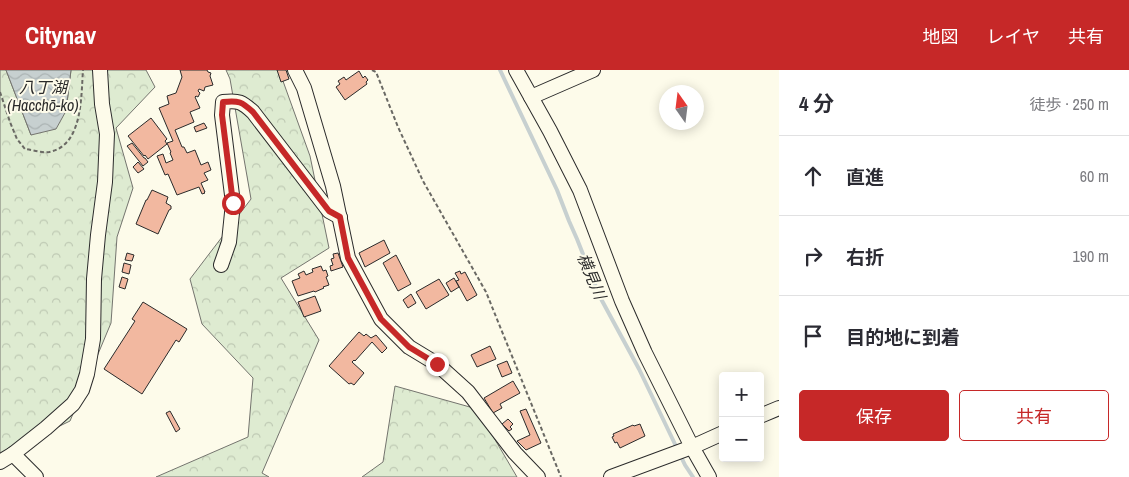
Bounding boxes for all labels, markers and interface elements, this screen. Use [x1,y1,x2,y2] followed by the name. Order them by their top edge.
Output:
[25,19,96,51] text: Citynav
[923,24,959,49] text: 地図
[987,24,1040,49] text: レイヤ
[1068,24,1104,49] text: 共有
[7,76,79,116] water label: 八丁湖 (Hacchō-ko)
[659,85,704,130] north arrow
[799,89,834,118] text: 4 分
[1030,93,1109,115] text: 徒歩 · 250 m
[799,162,827,190] icon: ahead
[846,164,884,190] text: 直進
[1080,165,1109,187] text: 60 m
[222,192,245,215] route start
[799,242,827,270] icon: right
[846,244,884,270] text: 右折
[1073,245,1109,267] text: 190 m
[572,250,612,304] water label: 横見川
[799,322,827,350] icon: arrive
[846,324,960,350] text: 目的地に到着
[426,353,449,376] route end
[719,372,764,462] map controls
[719,372,764,417] button: +
[799,390,949,441] button: 保存
[959,390,1109,441] button: 共有
[719,417,764,462] button: −

